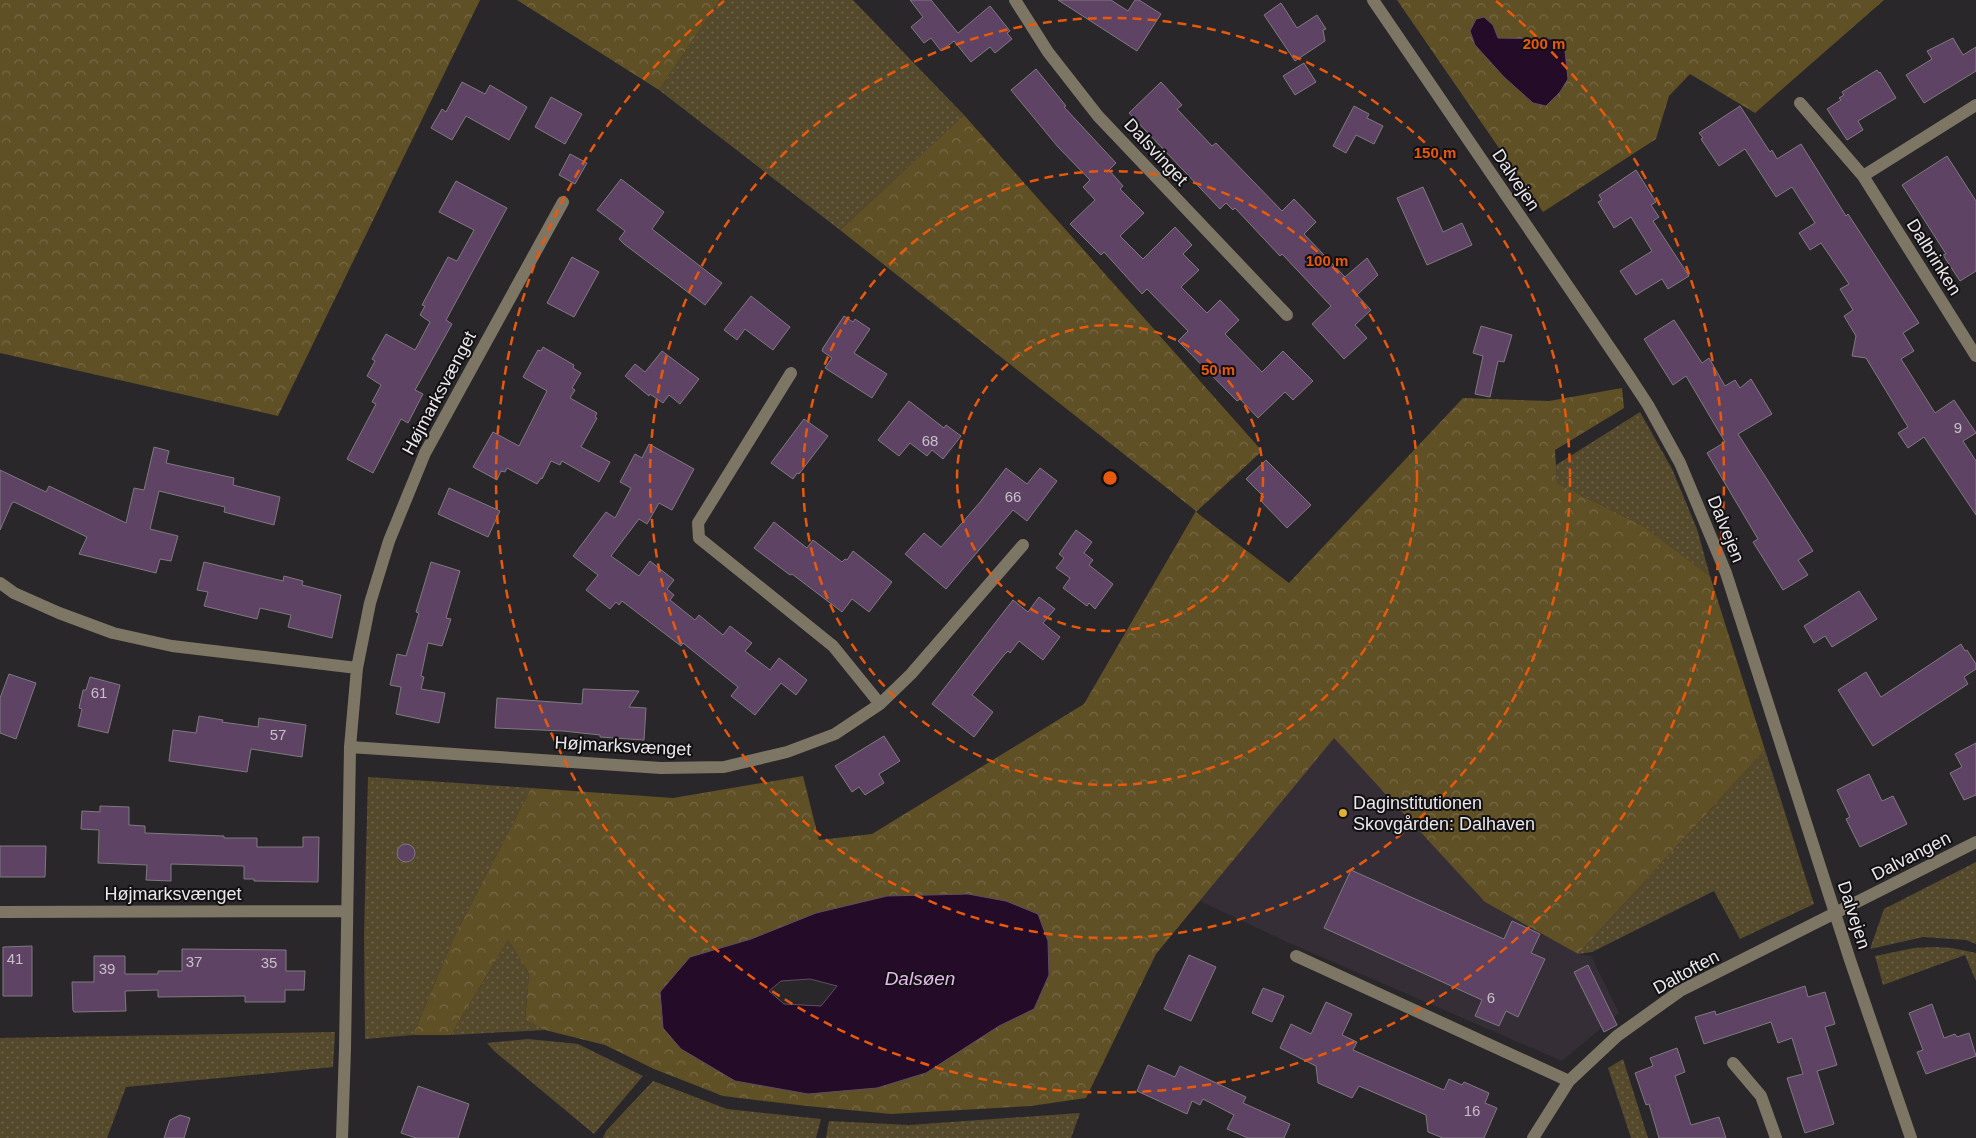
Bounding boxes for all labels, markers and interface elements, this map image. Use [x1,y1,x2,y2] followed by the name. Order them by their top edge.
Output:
[1523,35,1565,52] text: 200 m
[1120,114,1192,190] street label: Dalsvinget
[1414,144,1456,161] text: 150 m
[1488,145,1544,215] street label: Dalvejen
[1903,215,1965,299] street label: Dalbrinken
[1306,252,1348,269] text: 100 m
[398,328,480,458] street label: Højmarksvænget
[1201,361,1235,378] text: 50 m
[1954,419,1962,436] house number: 9
[922,432,938,449] house number: 68
[1101,469,1119,487] centre of rings
[1005,488,1021,505] house number: 66
[1704,493,1748,565] street label: Dalvejen
[91,684,107,701] house number: 61
[270,726,286,743] house number: 57
[554,732,692,760] street label: Højmarksvænget
[1353,793,1535,834] place label: Daginstitutionen Skovgården: Dalhaven
[1337,807,1349,819] marker: Daginstitutionen Skovgården: Dalhaven
[1868,828,1954,884] street label: Dalvangen
[1834,879,1874,951] street label: Dalvejen
[104,884,242,904] street label: Højmarksvænget
[1650,946,1722,998] street label: Daltoften
[7,950,23,967] house number: 41
[186,953,202,970] house number: 37
[261,954,277,971] house number: 35
[99,960,115,977] house number: 39
[885,968,955,989] water label: Dalsøen
[1487,989,1495,1006] house number: 6
[1464,1102,1480,1119] house number: 16

